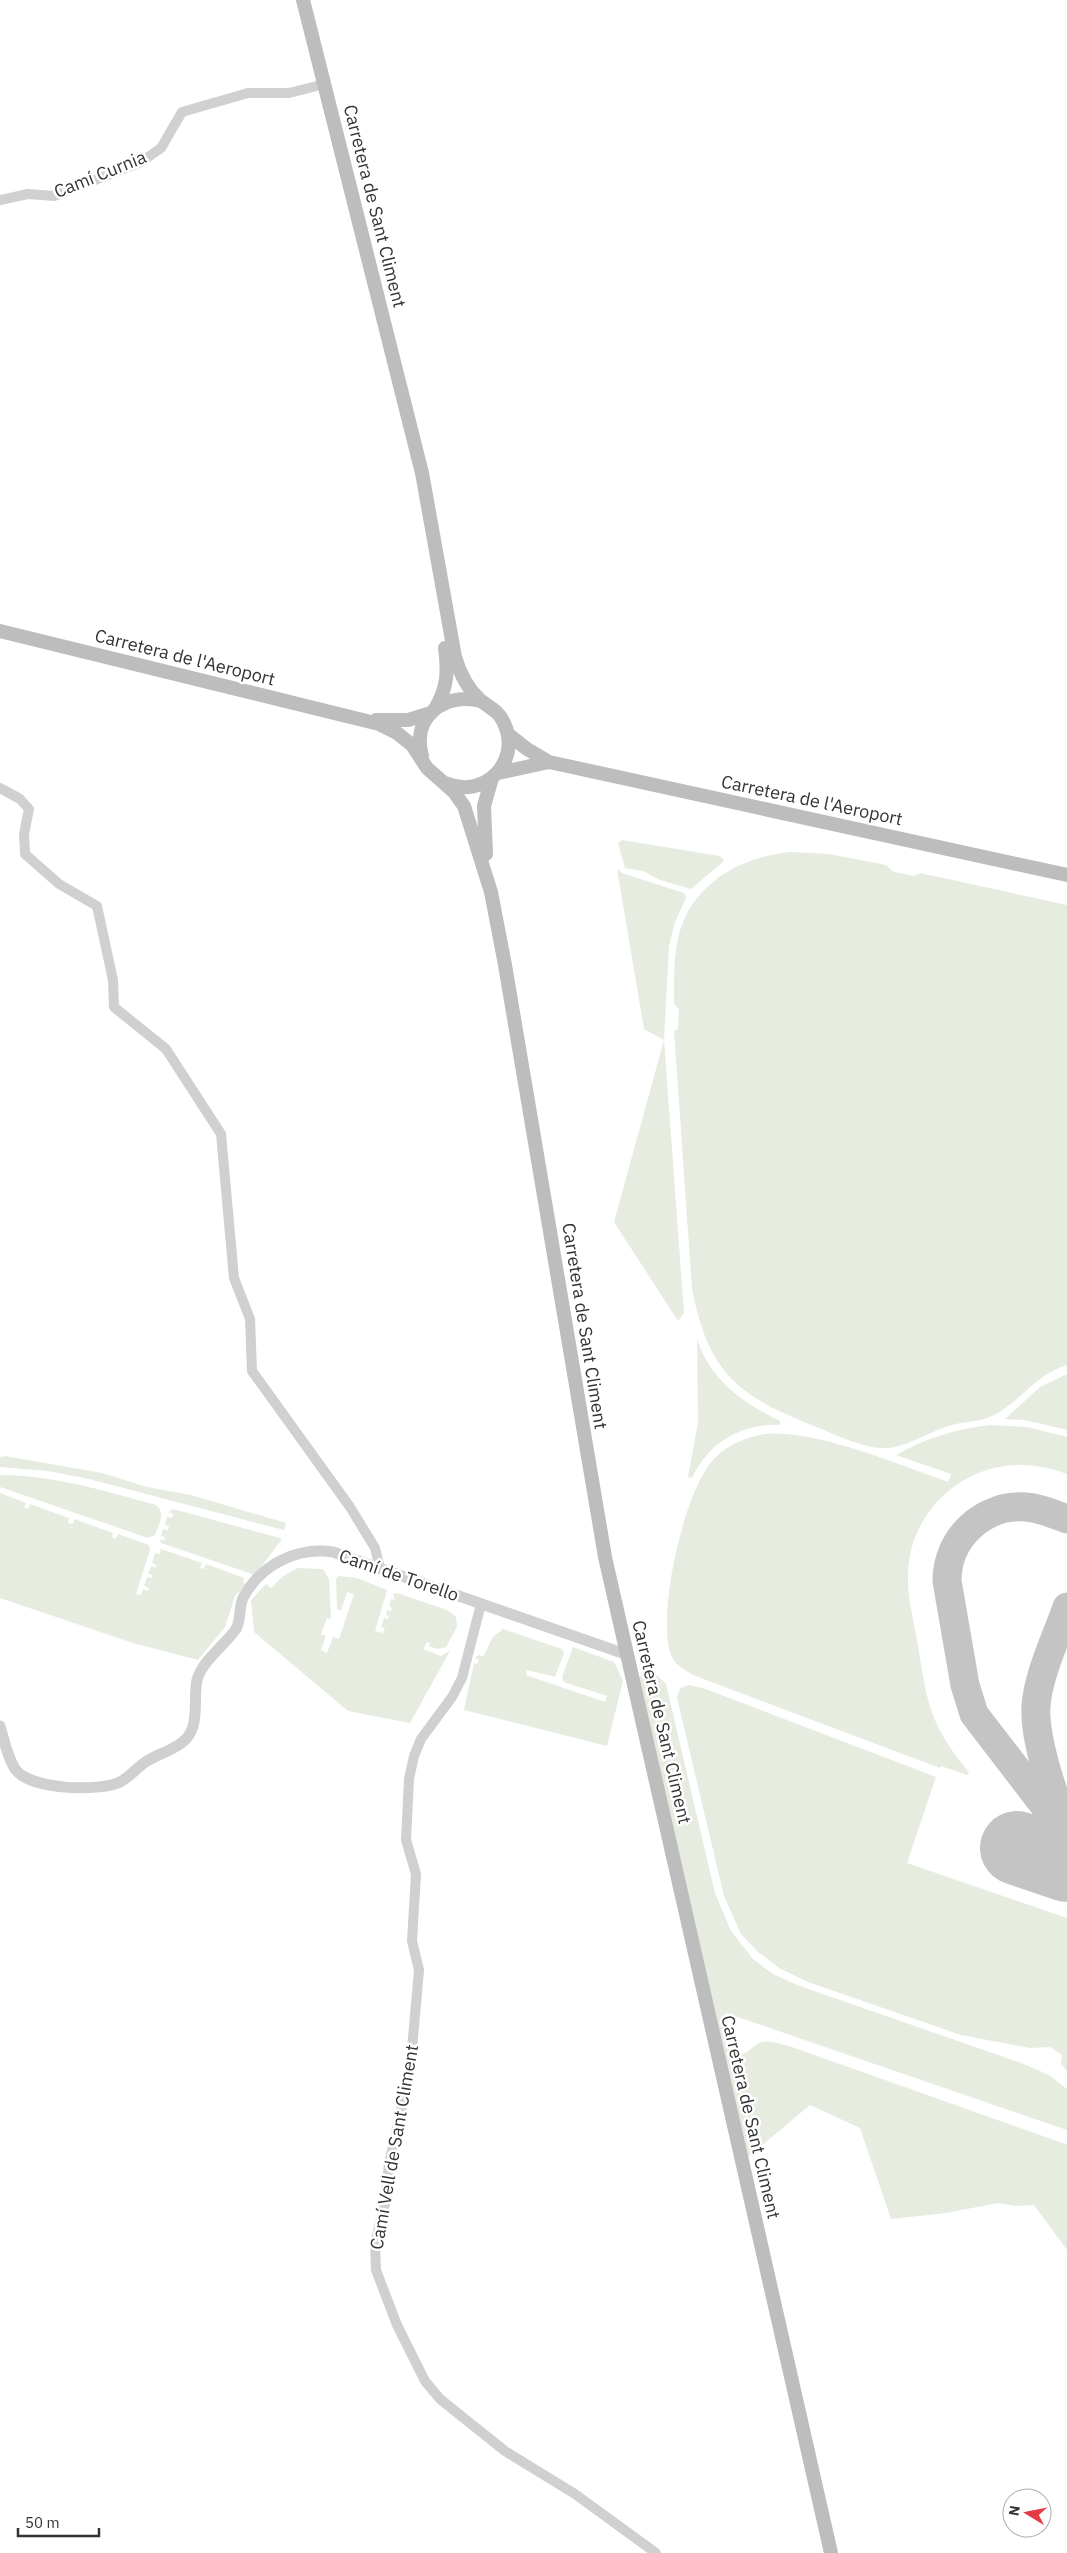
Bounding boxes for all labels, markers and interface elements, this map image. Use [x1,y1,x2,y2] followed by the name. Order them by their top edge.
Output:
[339,102,411,310] street label: Carretera de Sant Climent
[50,145,150,203] street label: Camí Curnia
[93,623,277,691] street label: Carretera de l'Aeroport
[719,770,905,830] street label: Carretera de l'Aeroport
[557,1221,613,1431] street label: Carretera de Sant Climent
[336,1544,462,1606] street label: Camí de Torello
[627,1618,697,1826] street label: Carretera de Sant Climent
[716,2013,786,2221] street label: Carretera de Sant Climent
[365,2043,423,2251] street label: Camí Vell de Sant Climent
[1002,2488,1052,2538] north arrow
[1004,2504,1024,2517] text: N
[18,2506,99,2538] scale bar
[25,2513,60,2532] text: 50 m

